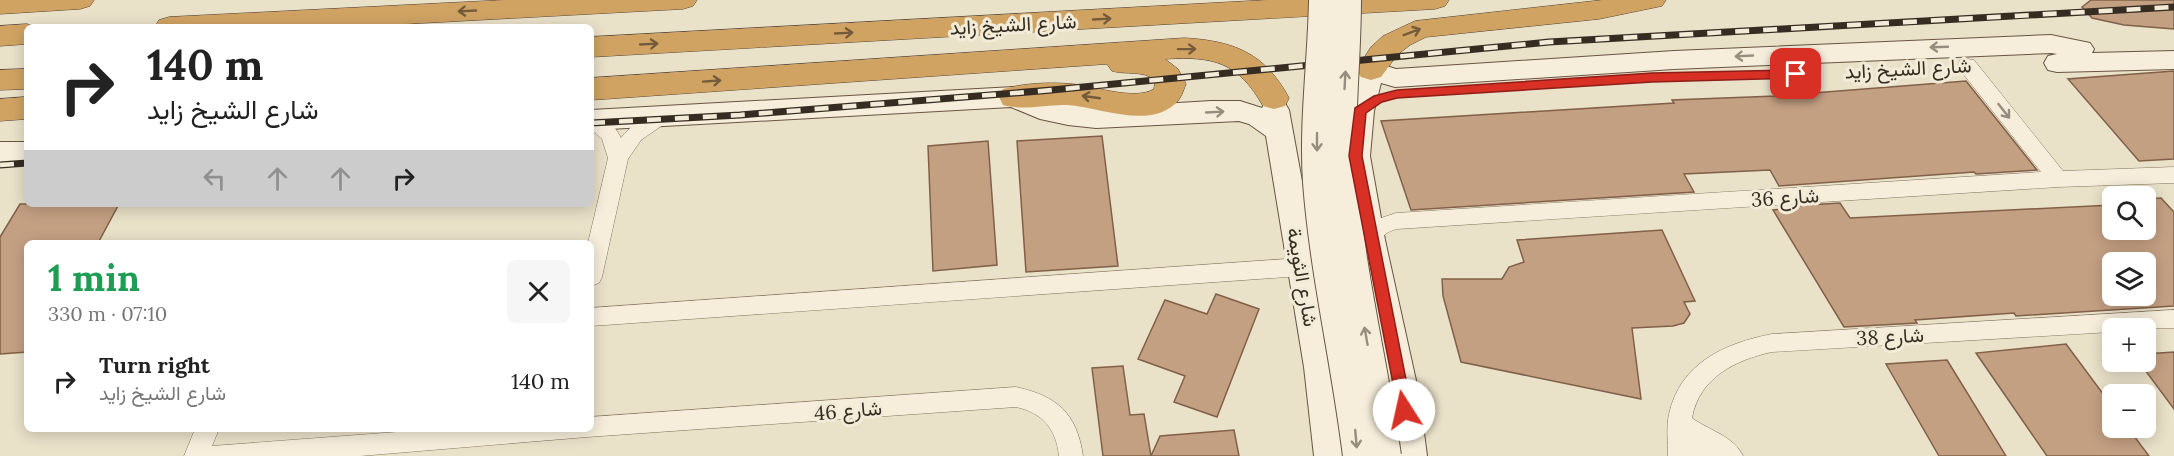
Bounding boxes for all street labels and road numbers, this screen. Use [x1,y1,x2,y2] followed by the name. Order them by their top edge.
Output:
[949,8,1077,42] street label: شارع الشيخ زايد
[1844,52,1972,86] street label: شارع الشيخ زايد
[1750,182,1820,214] street label: شارع 36
[1280,226,1324,329] street label: شارع الثويمة
[1855,322,1925,352] street label: شارع 38
[813,395,883,427] street label: شارع 46

